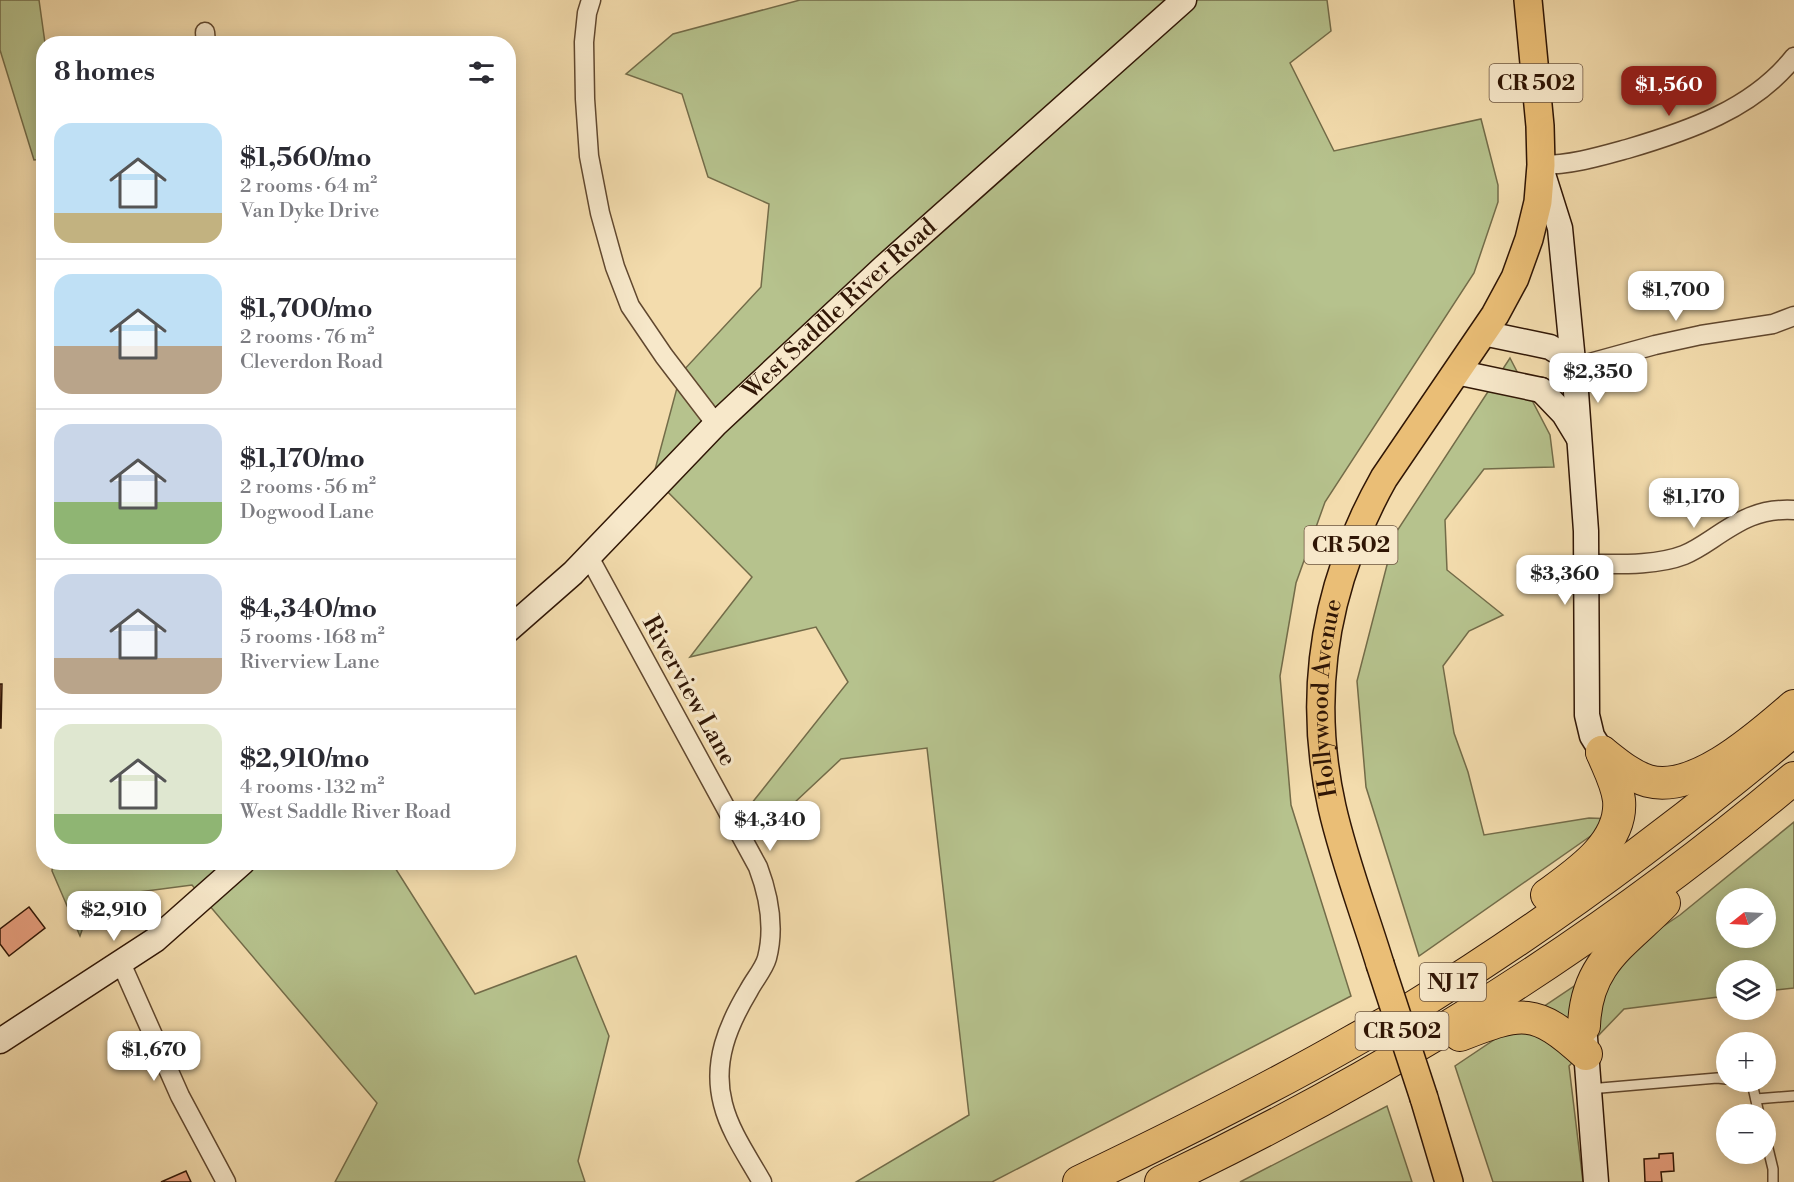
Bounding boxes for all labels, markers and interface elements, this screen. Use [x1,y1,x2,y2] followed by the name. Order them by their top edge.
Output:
[54,56,155,88] text: 8 homes
[465,56,498,89] icon: filters
[1490,64,1582,102] road number: CR 502
[1620,66,1718,117] pin: $1,560
[1635,73,1703,98] text: $1,560
[240,142,372,174] text: $1,560/mo
[102,147,174,219] icon: home
[240,174,377,199] text: 2 rooms · 64 m²
[240,199,379,224] text: Van Dyke Drive
[736,212,943,407] street label: West Saddle River Road
[1627,271,1725,322] pin: $1,700
[1642,278,1710,303] text: $1,700
[240,293,372,325] text: $1,700/mo
[102,298,174,370] icon: home
[240,325,374,350] text: 2 rooms · 76 m²
[240,350,383,375] text: Cleverdon Road
[1549,353,1647,404] pin: $2,350
[1563,360,1633,385] text: $2,350
[240,443,365,475] text: $1,170/mo
[102,448,174,520] icon: home
[240,475,376,500] text: 2 rooms · 56 m²
[1645,478,1743,529] pin: $1,170
[1663,485,1725,510] text: $1,170
[240,500,374,525] text: Dogwood Lane
[1304,526,1398,564] road number: CR 502
[1516,555,1614,606] pin: $3,360
[1530,562,1600,587] text: $3,360
[240,593,377,625] text: $4,340/mo
[1306,596,1349,800] street label: Hollywood Avenue
[102,598,174,670] icon: home
[635,611,743,771] street label: Riverview Lane
[240,625,385,650] text: 5 rooms · 168 m²
[240,650,379,675] text: Riverview Lane
[240,743,370,775] text: $2,910/mo
[102,748,174,820] icon: home
[240,775,384,800] text: 4 rooms · 132 m²
[240,800,451,825] text: West Saddle River Road
[721,801,819,852] pin: $4,340
[734,808,806,833] text: $4,340
[1716,888,1776,948] north arrow
[1716,888,1776,1164] map controls
[65,891,163,942] pin: $2,910
[81,898,147,923] text: $2,910
[1716,960,1776,1020] button: layers
[1420,963,1486,1001] road number: NJ 17
[1356,1012,1448,1050] road number: CR 502
[105,1031,203,1082] pin: $1,670
[1716,1032,1776,1092] button: +
[121,1038,187,1063] text: $1,670
[1716,1104,1776,1164] button: −

